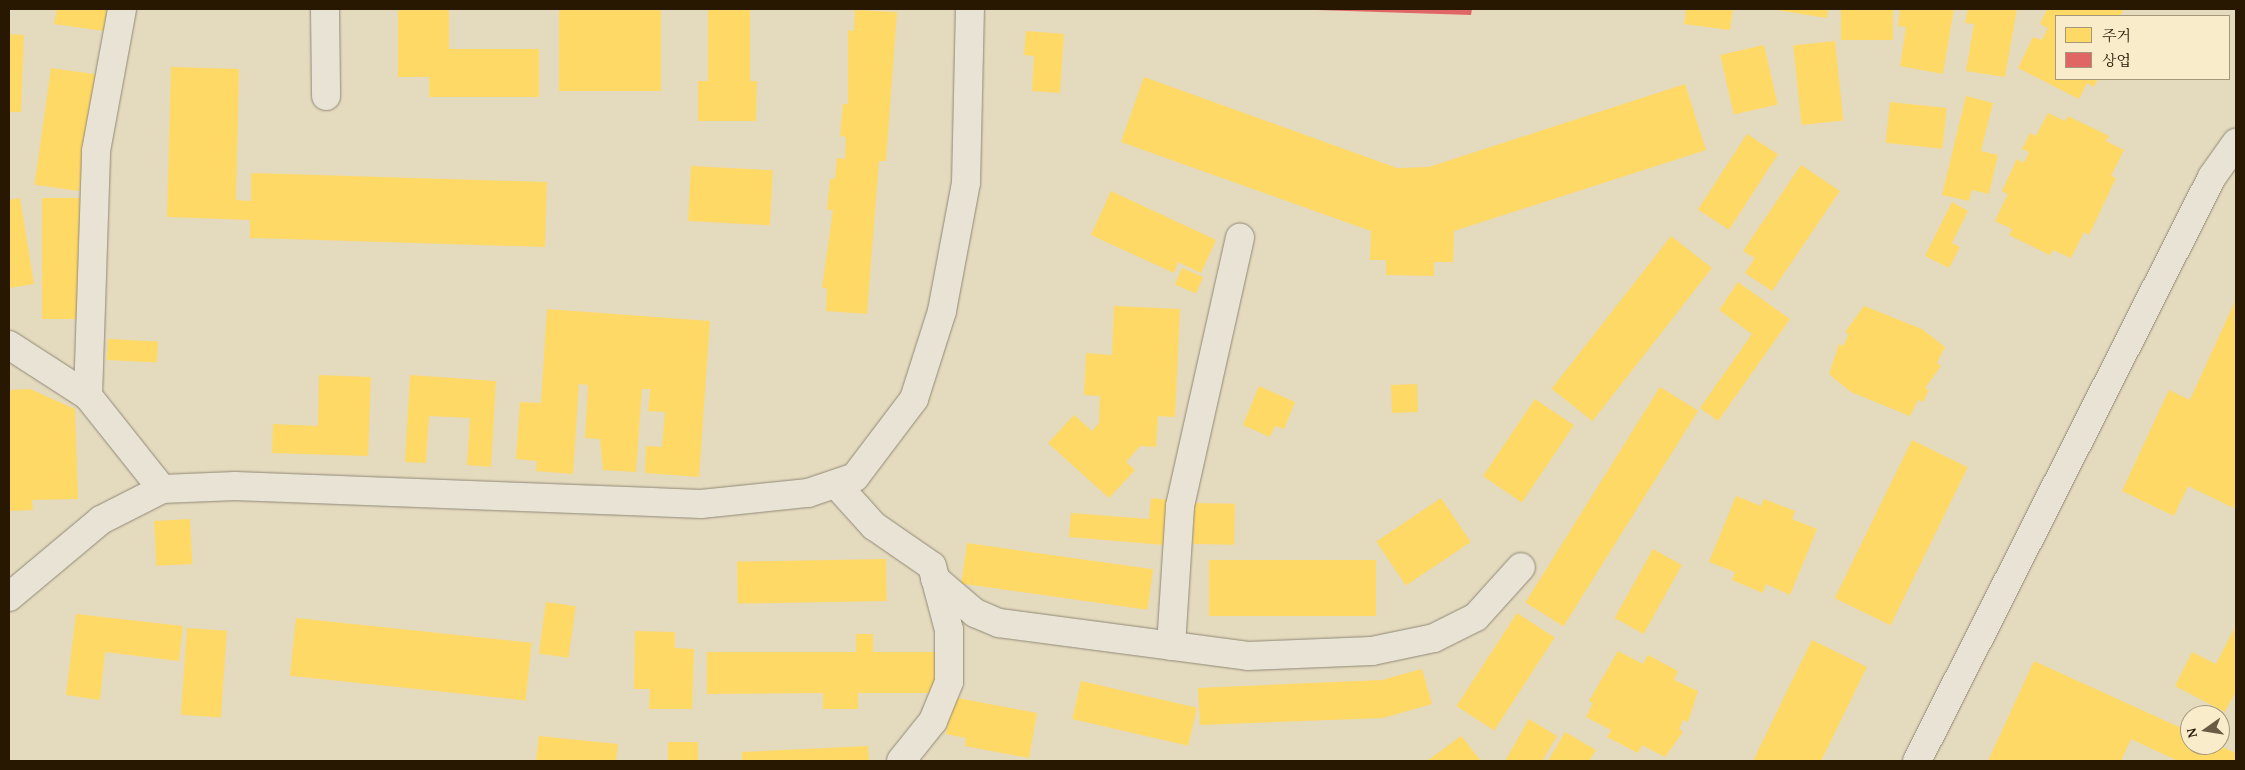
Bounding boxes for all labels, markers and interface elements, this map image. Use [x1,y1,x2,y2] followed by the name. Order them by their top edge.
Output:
[2055,15,2230,80] legend
[2102,25,2131,46] text: 주거
[2102,50,2131,71] text: 상업
[2180,705,2230,755] north arrow
[2181,726,2202,740] text: N

